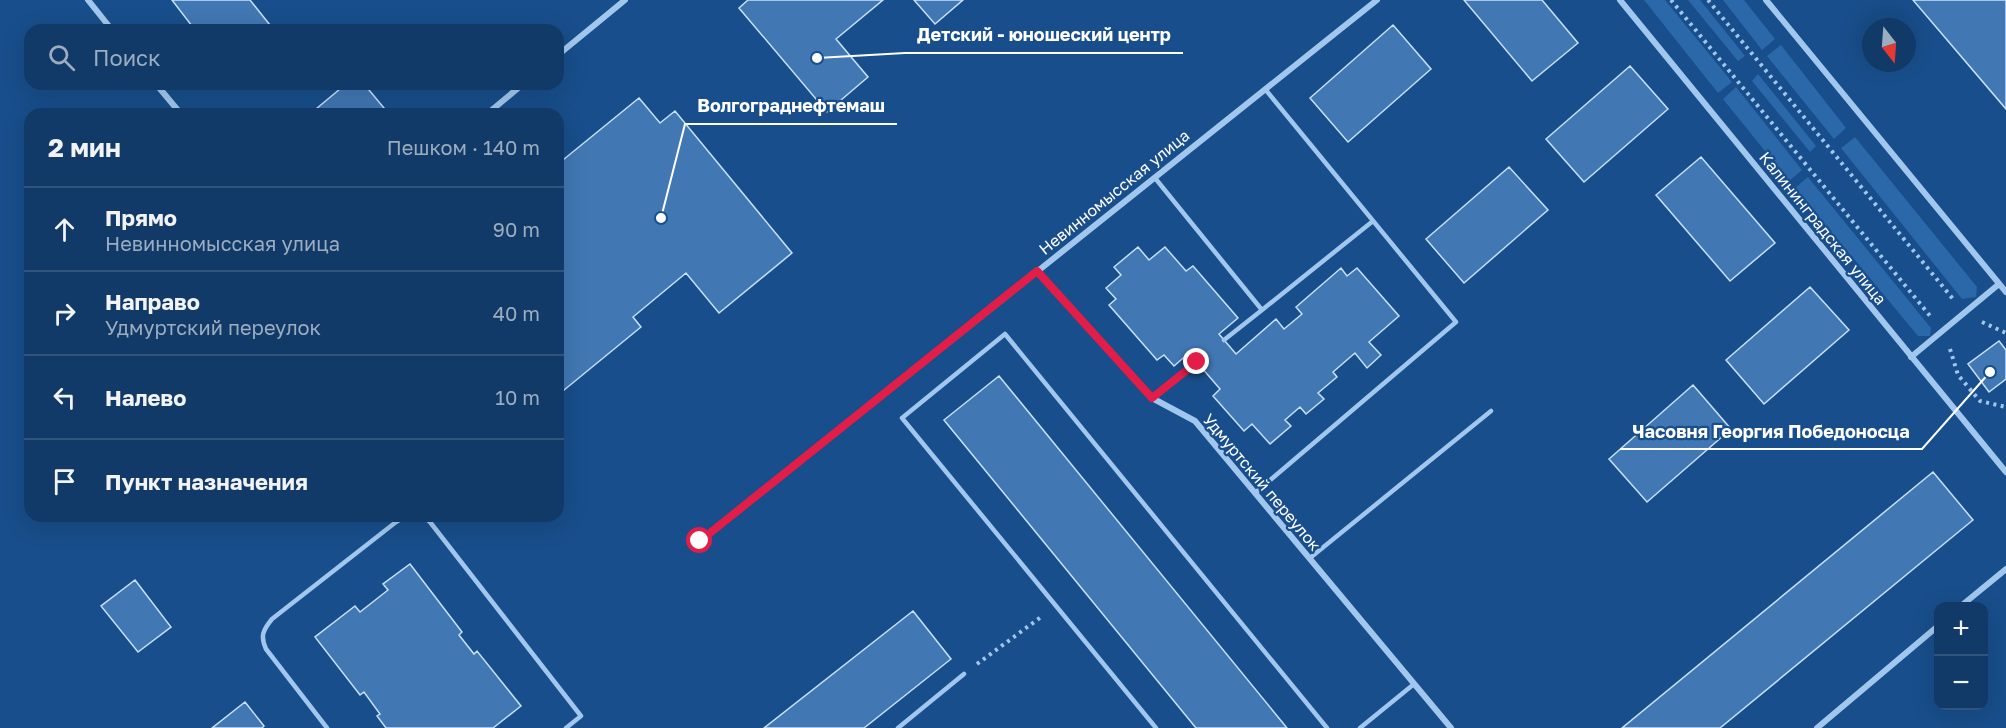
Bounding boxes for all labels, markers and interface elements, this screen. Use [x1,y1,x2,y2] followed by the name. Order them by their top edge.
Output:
[905,17,1183,53] callout: Детский - юношеский центр
[1862,18,1916,72] north arrow
[917,23,1171,45] text: Детский - юношеский центр
[24,24,564,90] search box
[45,41,78,74] icon: search
[93,44,161,71] text: Поиск
[685,88,897,124] callout: Волгограднефтемаш
[697,94,885,116] text: Волгограднефтемаш
[1035,125,1193,259] street label: Невинномысская улица
[48,132,121,163] text: 2 мин
[387,135,540,159] text: Пешком · 140 m
[1755,147,1891,309] street label: Калининградская улица
[105,204,177,231] text: Прямо
[48,213,81,246] icon: ahead
[493,217,540,241] text: 90 m
[105,231,340,255] text: Невинномысская улица
[105,288,200,315] text: Направо
[48,297,81,330] icon: right
[493,301,540,325] text: 40 m
[105,315,321,339] text: Удмуртский переулок
[1183,348,1209,374] route end
[48,381,81,414] icon: left
[105,384,187,411] text: Налево
[495,385,540,409] text: 10 m
[1199,409,1325,555] street label: Удмуртский переулок
[1620,413,1922,449] callout: Часовня Георгия Победоносца
[1632,420,1910,442] text: Часовня Георгия Победоносца
[48,465,81,498] icon: arrive
[105,468,308,495] text: Пункт назначения
[686,527,712,553] route start
[1934,602,1988,710] map controls
[1934,602,1988,656] button: +
[1934,656,1988,710] button: −

